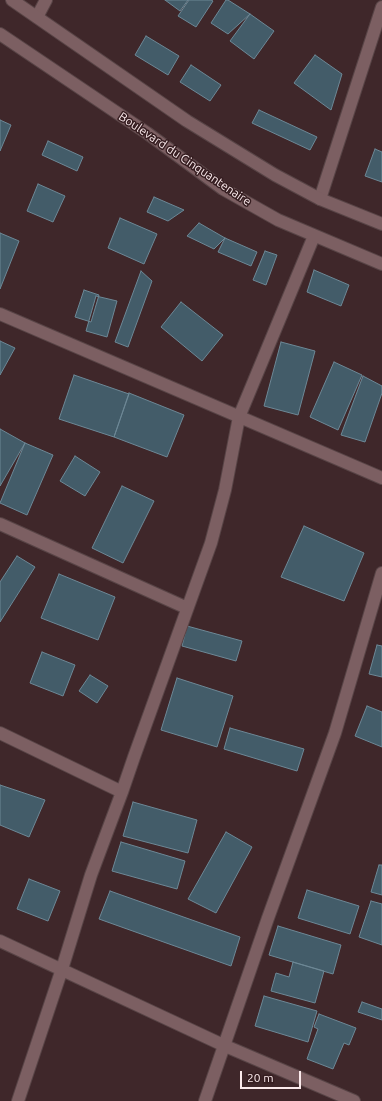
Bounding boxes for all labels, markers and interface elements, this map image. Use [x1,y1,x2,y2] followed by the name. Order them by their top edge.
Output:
[116,109,254,209] street label: Boulevard du Cinquantenaire
[242,1063,303,1089] scale bar
[247,1071,274,1084] text: 20 m

